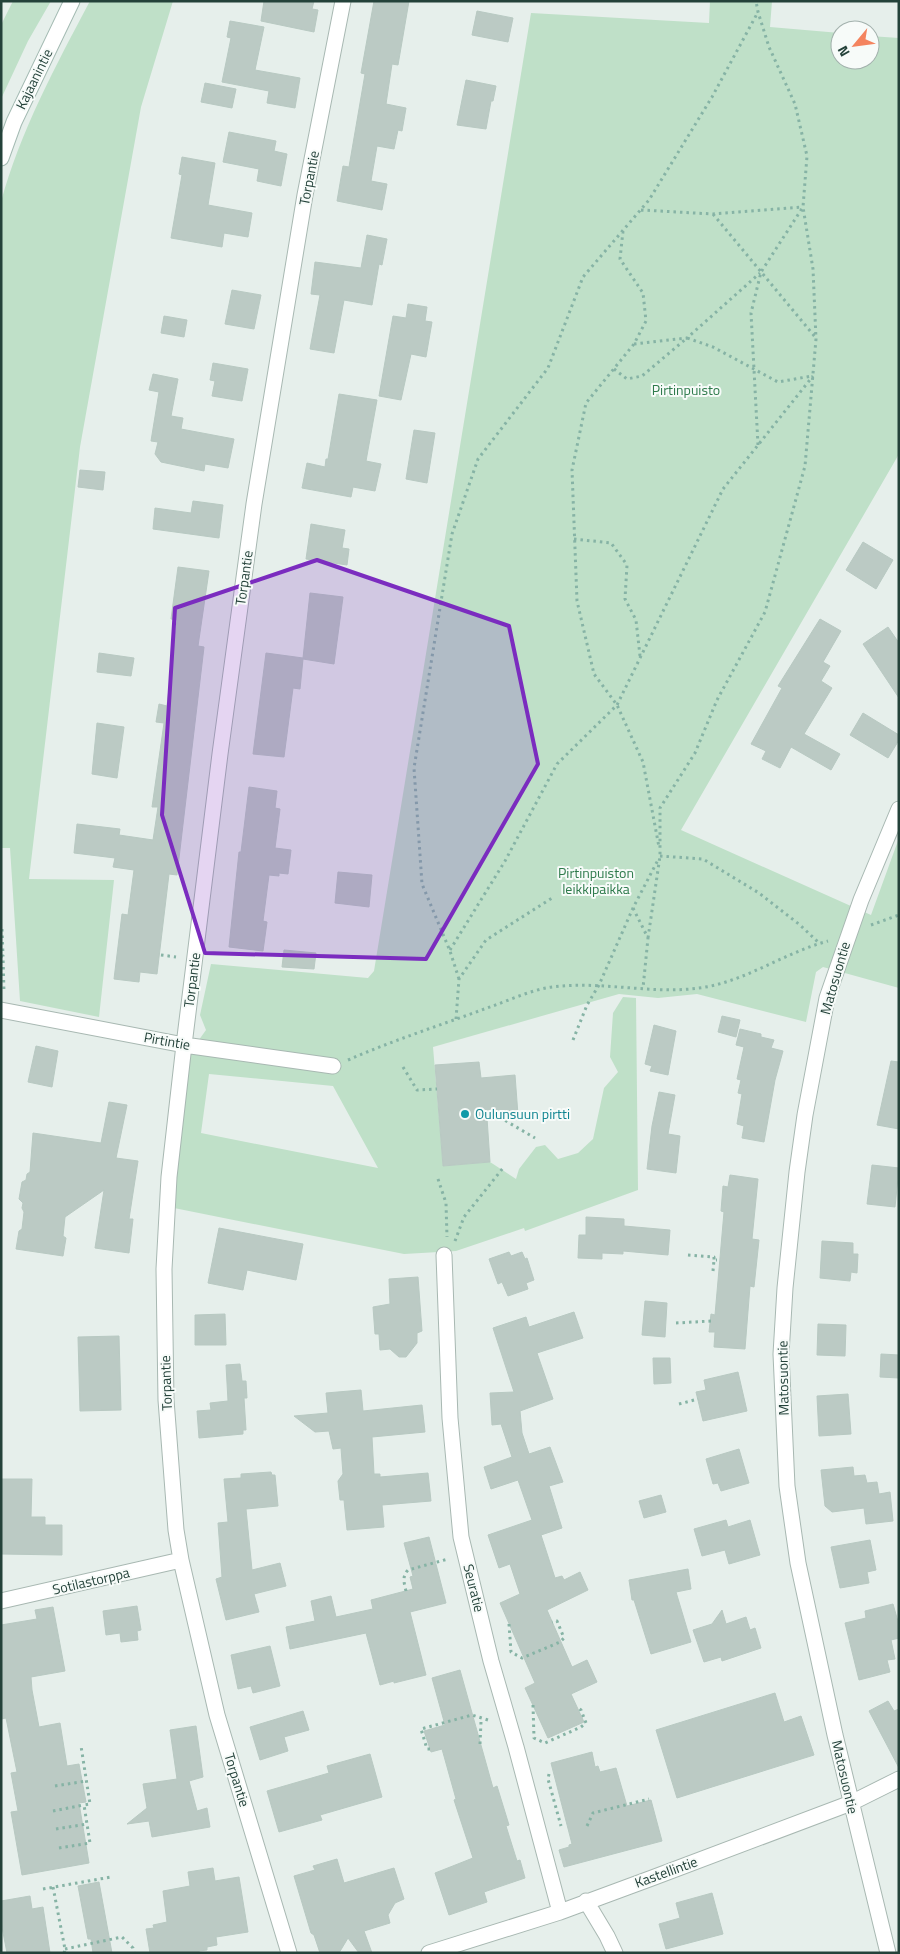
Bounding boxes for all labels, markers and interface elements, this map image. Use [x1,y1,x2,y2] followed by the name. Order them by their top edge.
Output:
[830,20,880,70] north arrow
[832,42,855,61] text: N
[10,45,57,113] street label: Kajaanintie
[293,149,324,207] street label: Torpantie
[652,379,720,400] park label: Pirtinpuisto
[229,549,258,607] street label: Torpantie
[558,862,634,899] park label: Pirtinpuiston leikkipaikka
[814,939,855,1017] street label: Matosuontie
[178,951,205,1009] street label: Torpantie
[142,1026,192,1055] street label: Pirtintie
[475,1103,570,1124] place label: Oulunsuun pirtti
[459,1108,471,1120] marker: Oulunsuun pirtti
[771,1340,794,1416] street label: Matosuontie
[154,1355,177,1411] street label: Torpantie
[50,1561,132,1600] street label: Sotilastorppa
[458,1562,491,1614] street label: Seuratie
[827,1738,864,1816] street label: Matosuontie
[219,1750,256,1809] street label: Torpantie
[631,1850,700,1893] street label: Kastellintie

